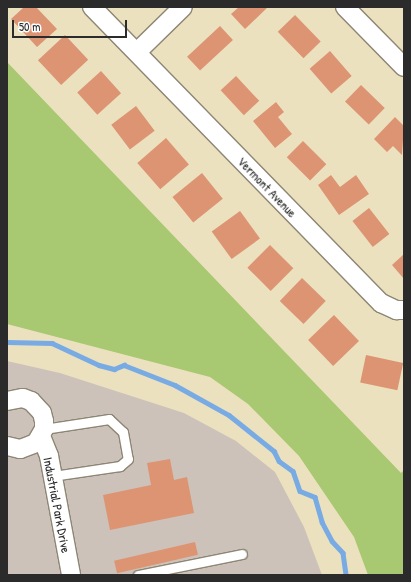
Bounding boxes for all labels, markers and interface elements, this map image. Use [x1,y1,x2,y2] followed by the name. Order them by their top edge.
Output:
[14,12,129,38] scale bar
[19,18,40,35] text: 50 m
[234,154,300,220] street label: Vermont Avenue
[40,456,74,554] street label: Industrial Park Drive

